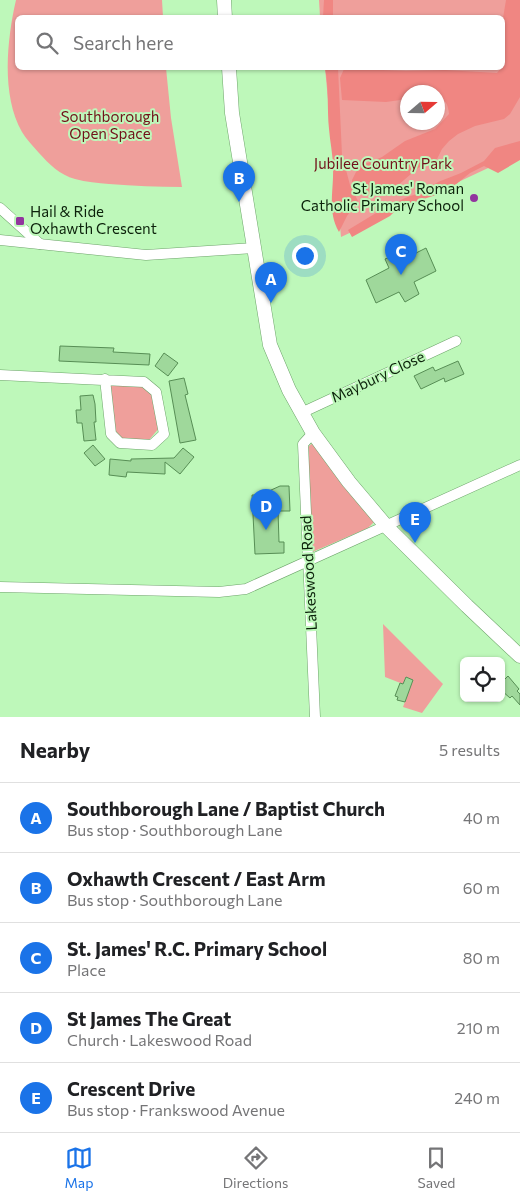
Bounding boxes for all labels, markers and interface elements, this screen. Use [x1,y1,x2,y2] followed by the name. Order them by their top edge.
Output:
[15,15,505,70] search box
[33,29,61,57] icon: search
[73,31,173,54] text: Search here
[400,85,445,130] north arrow
[61,107,159,142] park label: Southborough Open Space
[314,154,452,172] park label: Jubilee Country Park
[223,161,255,202] pin: B
[301,179,464,214] place label: St James' Roman Catholic Primary School
[468,192,480,204] marker: St James' Roman Catholic Primary School
[30,202,157,237] place label: Hail & Ride Oxhawth Crescent
[14,215,26,227] marker: Hail & Ride Oxhawth Crescent
[385,234,417,275] pin: C
[292,243,318,269] your location
[255,262,287,303] pin: A
[328,347,427,406] street label: Maybury Close
[250,489,282,530] pin: D
[399,502,431,543] pin: E
[296,515,320,631] street label: Lakeswood Road
[460,657,505,702] map controls
[460,657,505,702] button: locate
[20,737,90,762] text: Nearby
[439,740,500,759] text: 5 results
[67,797,385,820] text: Southborough Lane / Baptist Church
[30,808,42,827] text: A
[463,808,500,827] text: 40 m
[67,820,283,839] text: Bus stop · Southborough Lane
[67,867,326,890] text: Oxhawth Crescent / East Arm
[31,878,41,897] text: B
[463,878,500,897] text: 60 m
[67,890,283,909] text: Bus stop · Southborough Lane
[67,937,327,960] text: St. James' R.C. Primary School
[31,948,41,967] text: C
[463,948,500,967] text: 80 m
[67,960,106,979] text: Place
[67,1007,231,1030] text: St James The Great
[30,1018,42,1037] text: D
[457,1018,500,1037] text: 210 m
[67,1030,252,1049] text: Church · Lakeswood Road
[67,1077,195,1100] text: Crescent Drive
[31,1088,41,1107] text: E
[454,1088,500,1107] text: 240 m
[67,1100,285,1119] text: Bus stop · Frankswood Avenue
[65,1144,93,1191] tab: Map
[223,1144,288,1191] tab: Directions
[418,1144,455,1191] tab: Saved

